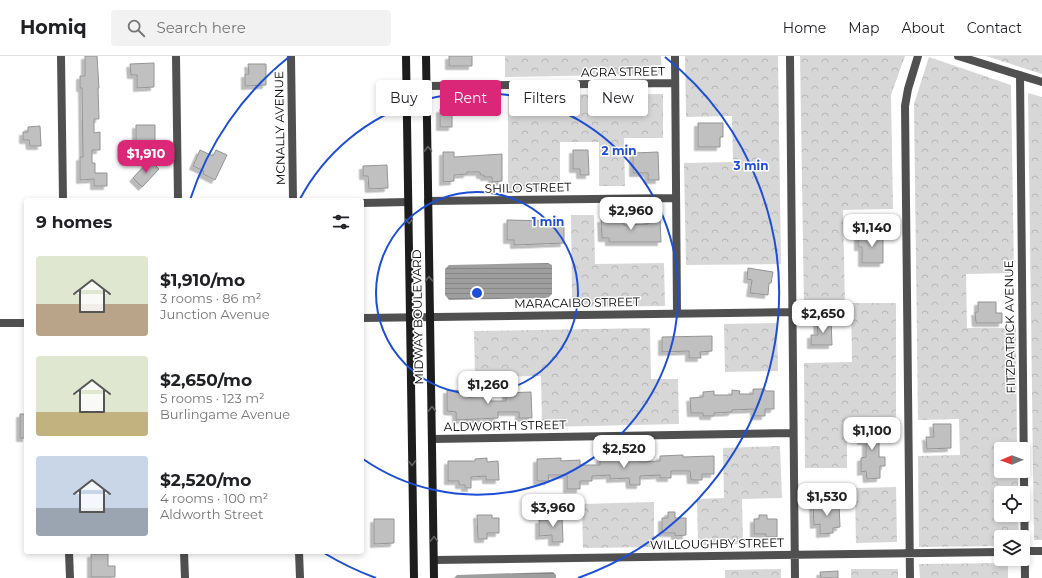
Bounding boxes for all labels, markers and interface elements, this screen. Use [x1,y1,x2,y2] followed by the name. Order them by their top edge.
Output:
[111,10,391,46] search box
[20,16,87,39] text: Homiq
[125,17,147,39] icon: search
[157,18,246,37] text: Search here
[783,19,826,37] text: Home
[848,19,879,37] text: Map
[901,19,945,37] text: About
[967,19,1022,37] text: Contact
[581,63,665,80] street label: AGRA STREET
[271,71,288,185] street label: MCNALLY AVENUE
[376,80,432,116] chip: Buy
[440,80,501,116] chip: Rent
[509,80,580,116] chip: Filters
[588,80,648,116] chip: New
[113,140,179,174] pin: $1,910
[602,143,636,158] text: 2 min
[127,145,165,161] text: $1,910
[423,146,432,152] one-way arrow
[733,158,769,173] text: 3 min
[485,179,572,196] street label: SHILO STREET
[598,197,664,231] pin: $2,960
[609,202,653,218] text: $2,960
[330,211,352,233] icon: filters
[36,212,112,232] text: 9 homes
[532,214,564,229] text: 1 min
[839,214,905,248] pin: $1,140
[405,218,413,224] one-way arrow
[852,219,892,235] text: $1,140
[409,249,426,385] street label: MIDWAY BOULEVARD
[1001,260,1018,394] street label: FITZPATRICK AVENUE
[160,270,245,290] text: $1,910/mo
[68,272,116,320] icon: home
[425,276,434,282] one-way arrow
[470,286,484,300] centre of rings
[160,290,261,306] text: 3 rooms · 86 m²
[514,294,640,311] street label: MARACAIBO STREET
[790,300,856,334] pin: $2,650
[801,305,845,321] text: $2,650
[160,306,270,322] text: Junction Avenue
[160,370,252,390] text: $2,650/mo
[455,371,521,405] pin: $1,260
[68,372,116,420] icon: home
[467,376,509,392] text: $1,260
[160,390,265,406] text: 5 rooms · 123 m²
[160,406,290,422] text: Burlingame Avenue
[427,406,436,412] one-way arrow
[444,417,567,434] street label: ALDWORTH STREET
[839,417,905,451] pin: $1,100
[852,422,892,438] text: $1,100
[591,435,657,469] pin: $2,520
[602,440,646,456] text: $2,520
[994,442,1030,478] north arrow
[994,442,1030,566] map controls
[408,460,416,466] one-way arrow
[160,470,251,490] text: $2,520/mo
[68,472,116,520] icon: home
[794,483,860,517] pin: $1,530
[994,486,1030,522] button: locate
[807,488,847,504] text: $1,530
[160,490,268,506] text: 4 rooms · 100 m²
[520,494,586,528] pin: $3,960
[531,499,575,515] text: $3,960
[160,506,263,522] text: Aldworth Street
[994,530,1030,566] button: layers
[650,535,784,552] street label: WILLOUGHBY STREET
[430,536,438,542] one-way arrow

